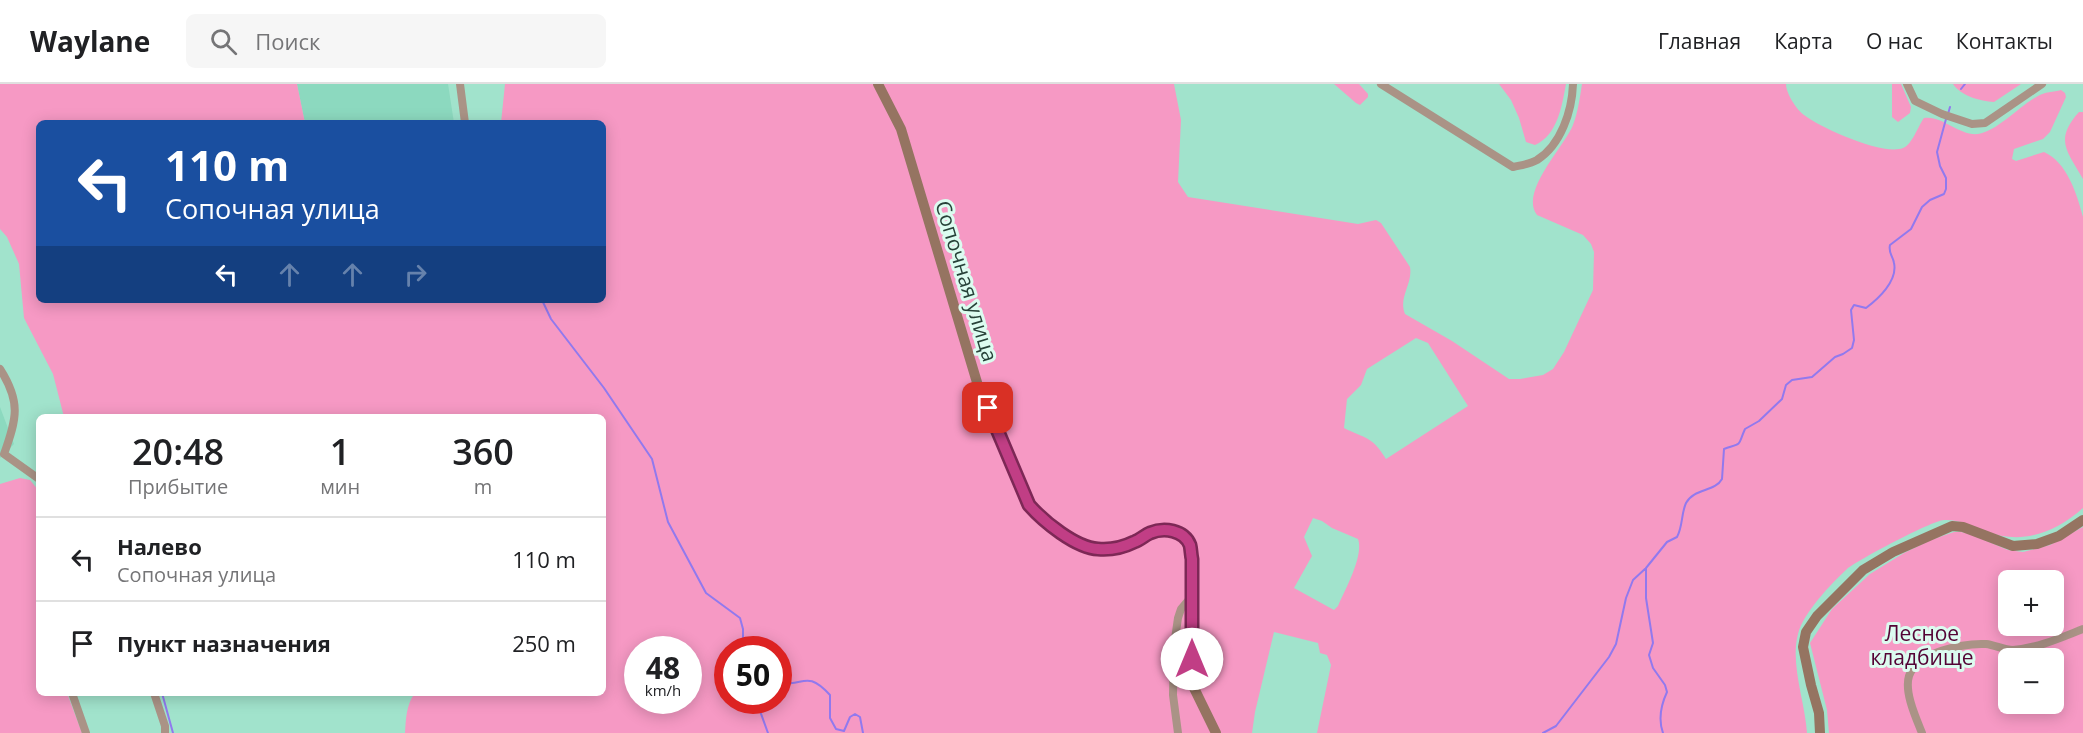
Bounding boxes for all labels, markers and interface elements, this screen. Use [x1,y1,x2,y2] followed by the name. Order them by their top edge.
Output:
[186,14,606,68] search box
[30,22,150,60] text: Waylane
[207,25,240,58] icon: search
[255,26,320,56] text: Поиск
[1658,27,1741,55] text: Главная
[1774,27,1833,55] text: Карта
[1866,27,1923,55] text: О нас
[1956,27,2053,55] text: Контакты
[165,136,289,193] text: 110 m
[66,144,144,222] icon: left
[165,190,380,227] text: Сопочная улица
[929,197,1005,365] street label: Сопочная улица
[210,258,243,291] icon: left
[273,258,306,291] icon: ahead
[336,258,369,291] icon: ahead
[399,258,432,291] icon: right
[962,382,1013,433] pin
[971,391,1004,424] icon: arrive
[132,427,224,476] text: 20:48
[330,427,350,476] text: 1
[452,427,514,476] text: 360
[128,473,228,500] text: Прибытие
[320,473,360,500] text: мин
[474,473,492,500] text: m
[117,531,202,561] text: Налево
[66,543,99,576] icon: left
[512,544,576,574] text: 110 m
[117,561,276,588] text: Сопочная улица
[1998,570,2064,714] map controls
[1998,570,2064,636] button: +
[1870,619,1974,671] park label: Лесное кладбище
[66,627,99,660] icon: arrive
[1160,627,1224,691] position arrow
[117,628,331,658] text: Пункт назначения
[512,628,576,658] text: 250 m
[714,636,792,714] speed limit sign: 50
[646,647,680,688] text: 48
[1998,648,2064,714] button: −
[645,680,681,700] text: km/h

